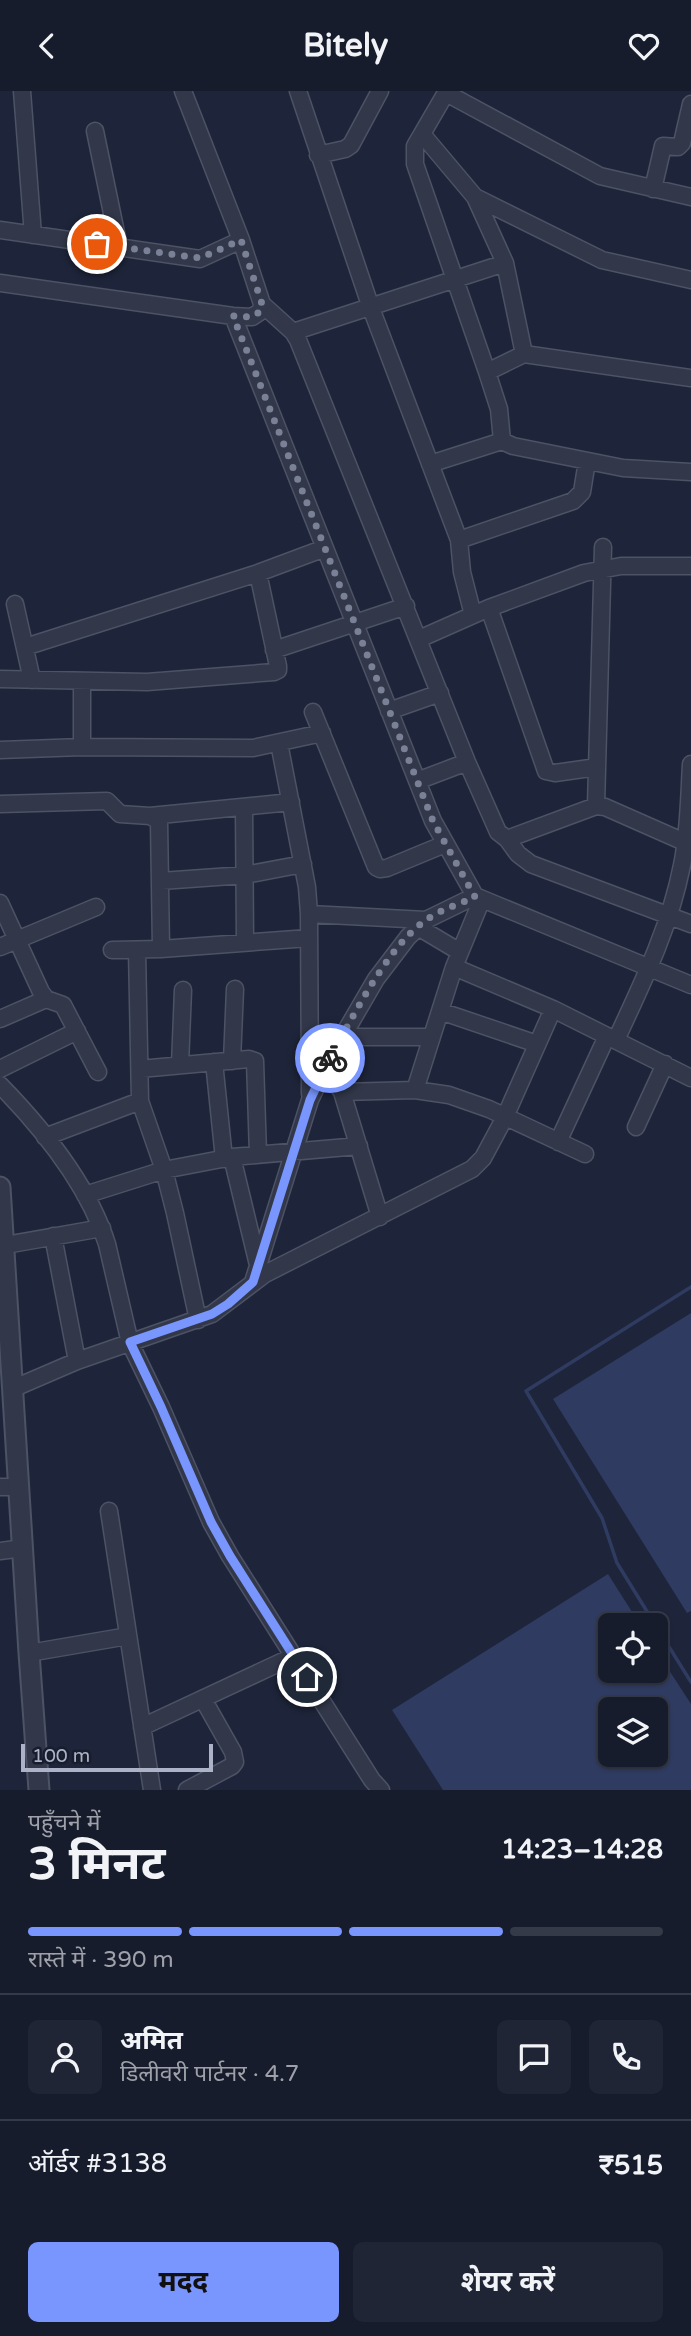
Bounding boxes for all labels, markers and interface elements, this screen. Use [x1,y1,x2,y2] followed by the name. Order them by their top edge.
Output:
[28,27,66,65] icon: back
[303,27,388,65] text: Bitely
[625,27,663,65] icon: heart
[67,214,127,274] pin
[78,225,116,263] icon: bag
[295,1023,365,1093] courier
[311,1039,349,1077] icon: bike
[598,1613,668,1767] map controls
[598,1613,668,1683] button: locate
[277,1647,337,1707] pin
[288,1658,326,1696] icon: home
[598,1697,668,1767] button: layers
[21,1741,214,1773] scale bar
[32,1745,90,1767] text: 100 m
[28,1809,100,1837] text: पहुँचने में
[501,1834,663,1865] text: 14:23–14:28
[28,1837,165,1892] text: 3 मिनट
[28,1946,174,1974] text: रास्ते में · 390 m
[28,2020,102,2094] button: person
[497,2020,571,2094] button: chat
[589,2020,663,2094] button: phone
[120,2025,183,2056] text: अमित
[120,2060,299,2088] text: डिलीवरी पार्टनर · 4.7
[28,2148,167,2179] text: ऑर्डर #3138
[599,2150,663,2181] text: ₹515
[28,2242,339,2322] button: मदद
[353,2242,663,2322] button: शेयर करें

